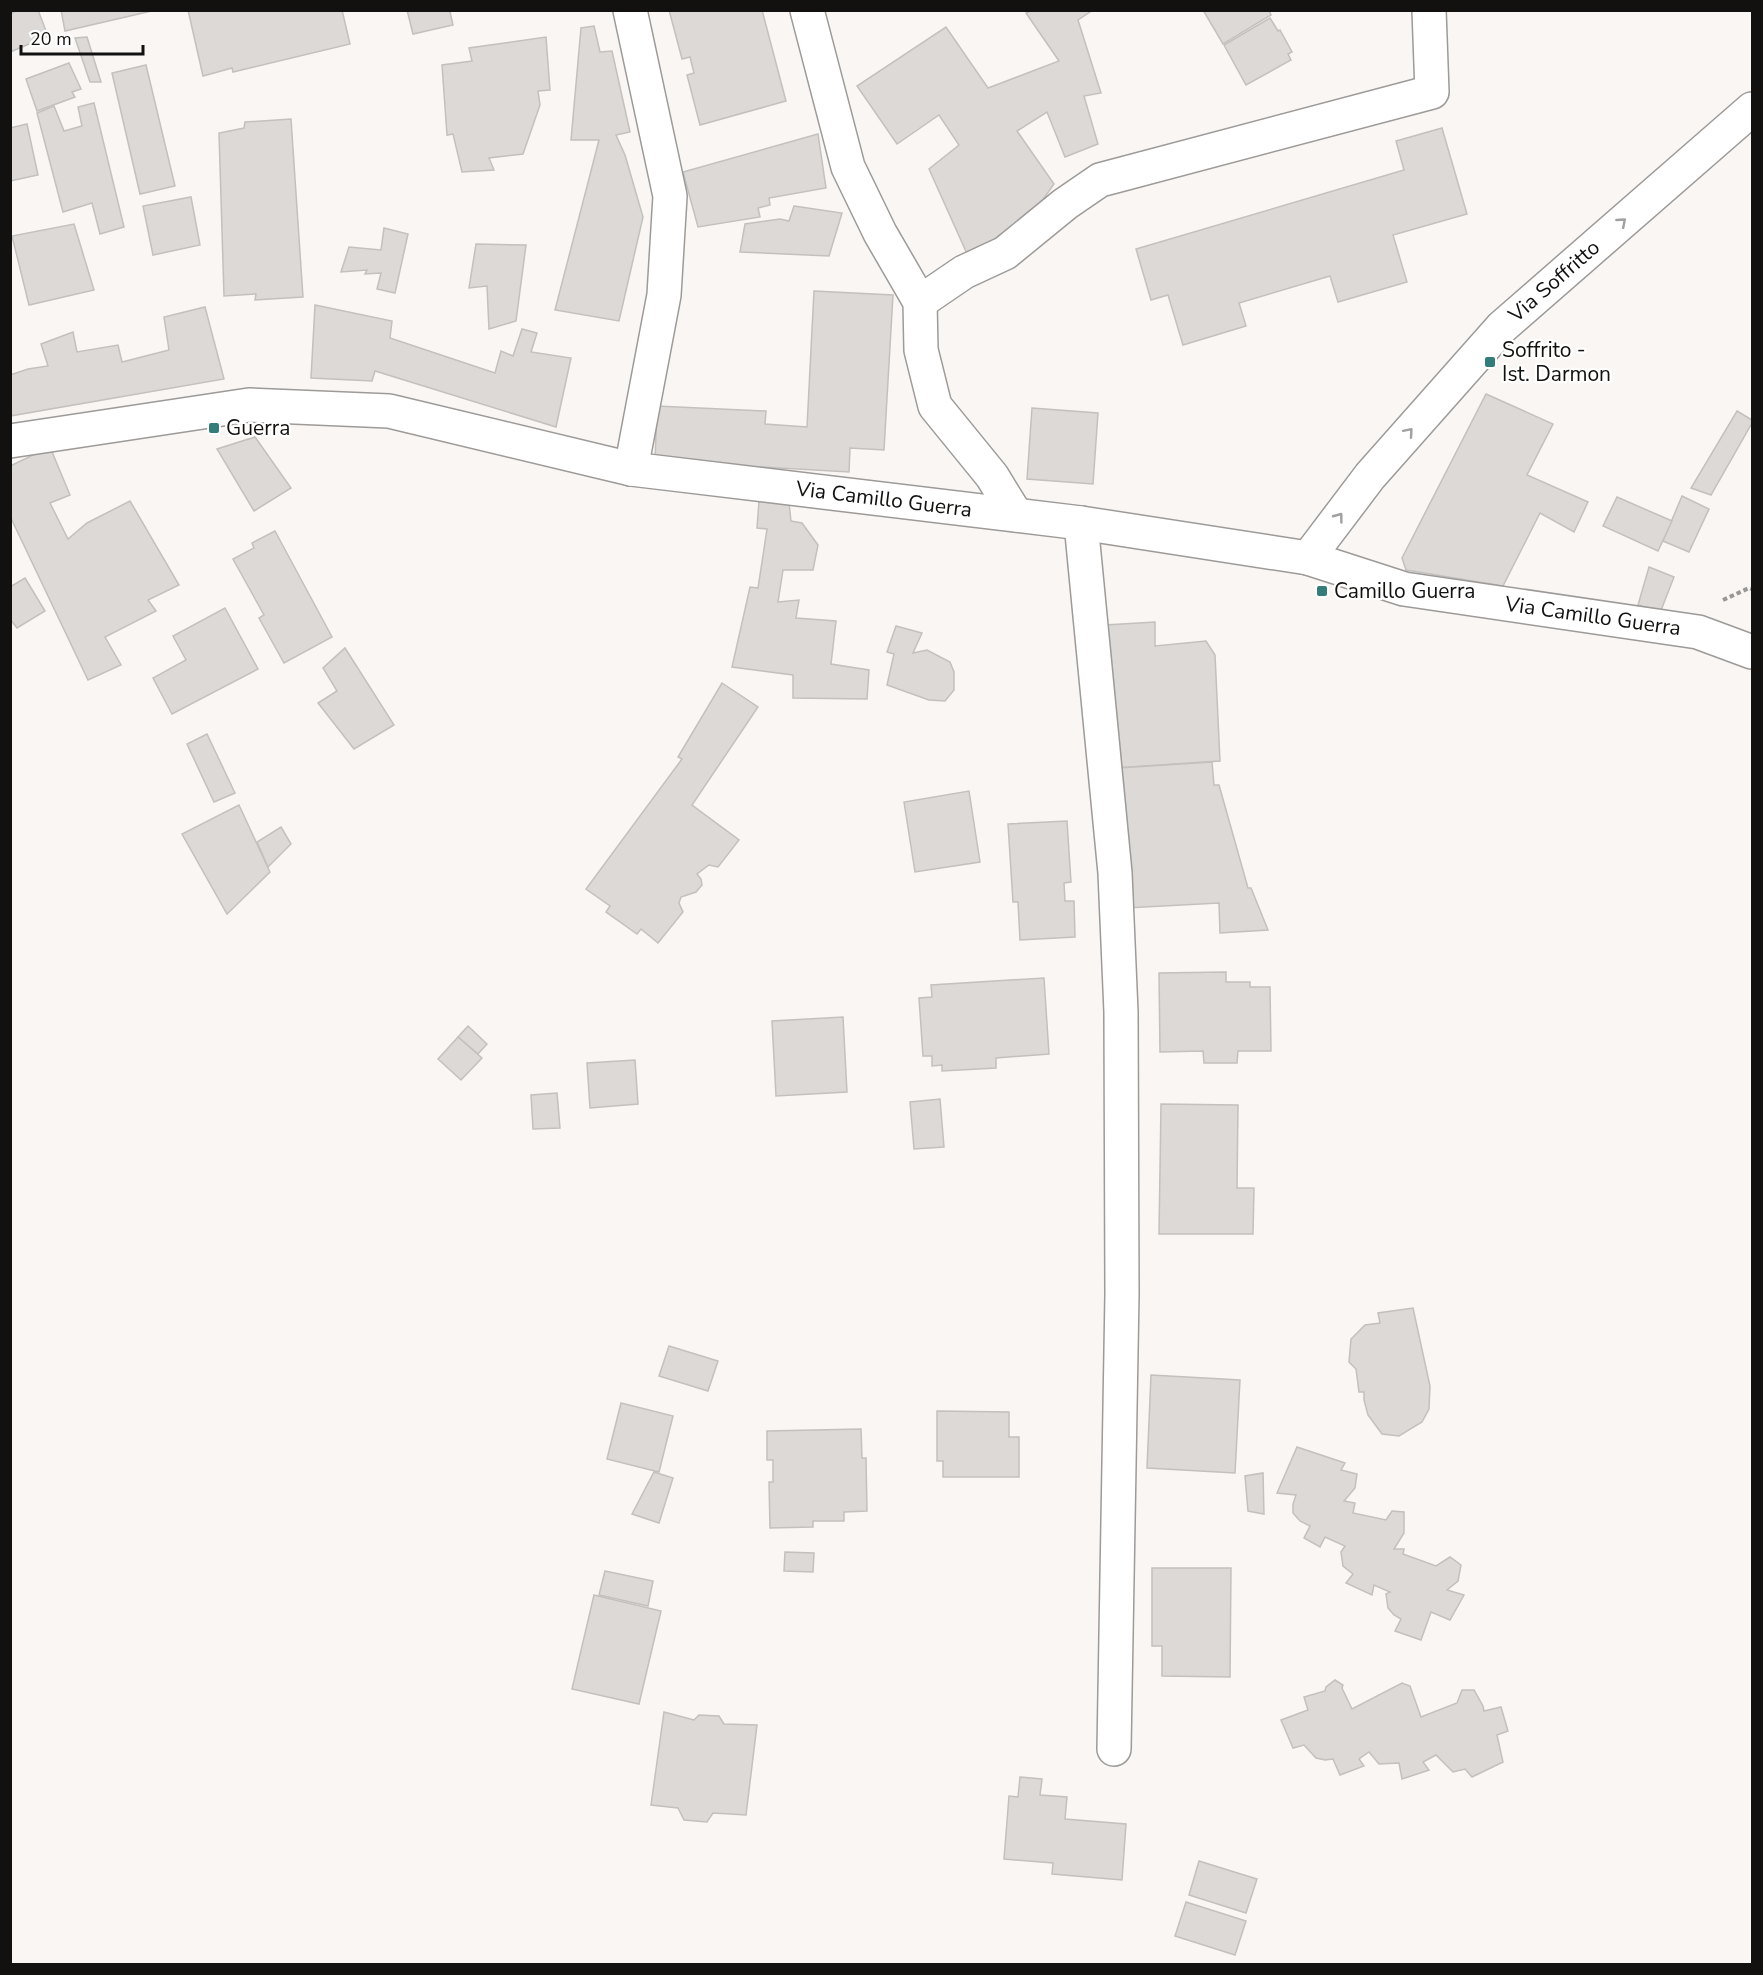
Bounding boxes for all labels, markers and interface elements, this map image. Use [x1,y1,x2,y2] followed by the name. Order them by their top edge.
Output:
[21,18,142,56] scale bar
[30,27,72,51] text: 20 m
[1615,218,1626,229] one-way arrow
[1502,234,1606,329] street label: Via Soffritto
[1502,336,1611,388] place label: Soffrito - Ist. Darmon
[1483,355,1497,369] marker: Soffrito - Ist. Darmon
[226,414,290,442] place label: Guerra
[207,421,221,435] marker: Guerra
[1402,428,1413,439] one-way arrow
[793,474,974,524] street label: Via Camillo Guerra
[1332,513,1343,524] one-way arrow
[1334,577,1475,605] place label: Camillo Guerra
[1315,584,1329,598] marker: Camillo Guerra
[1502,590,1683,642] street label: Via Camillo Guerra

